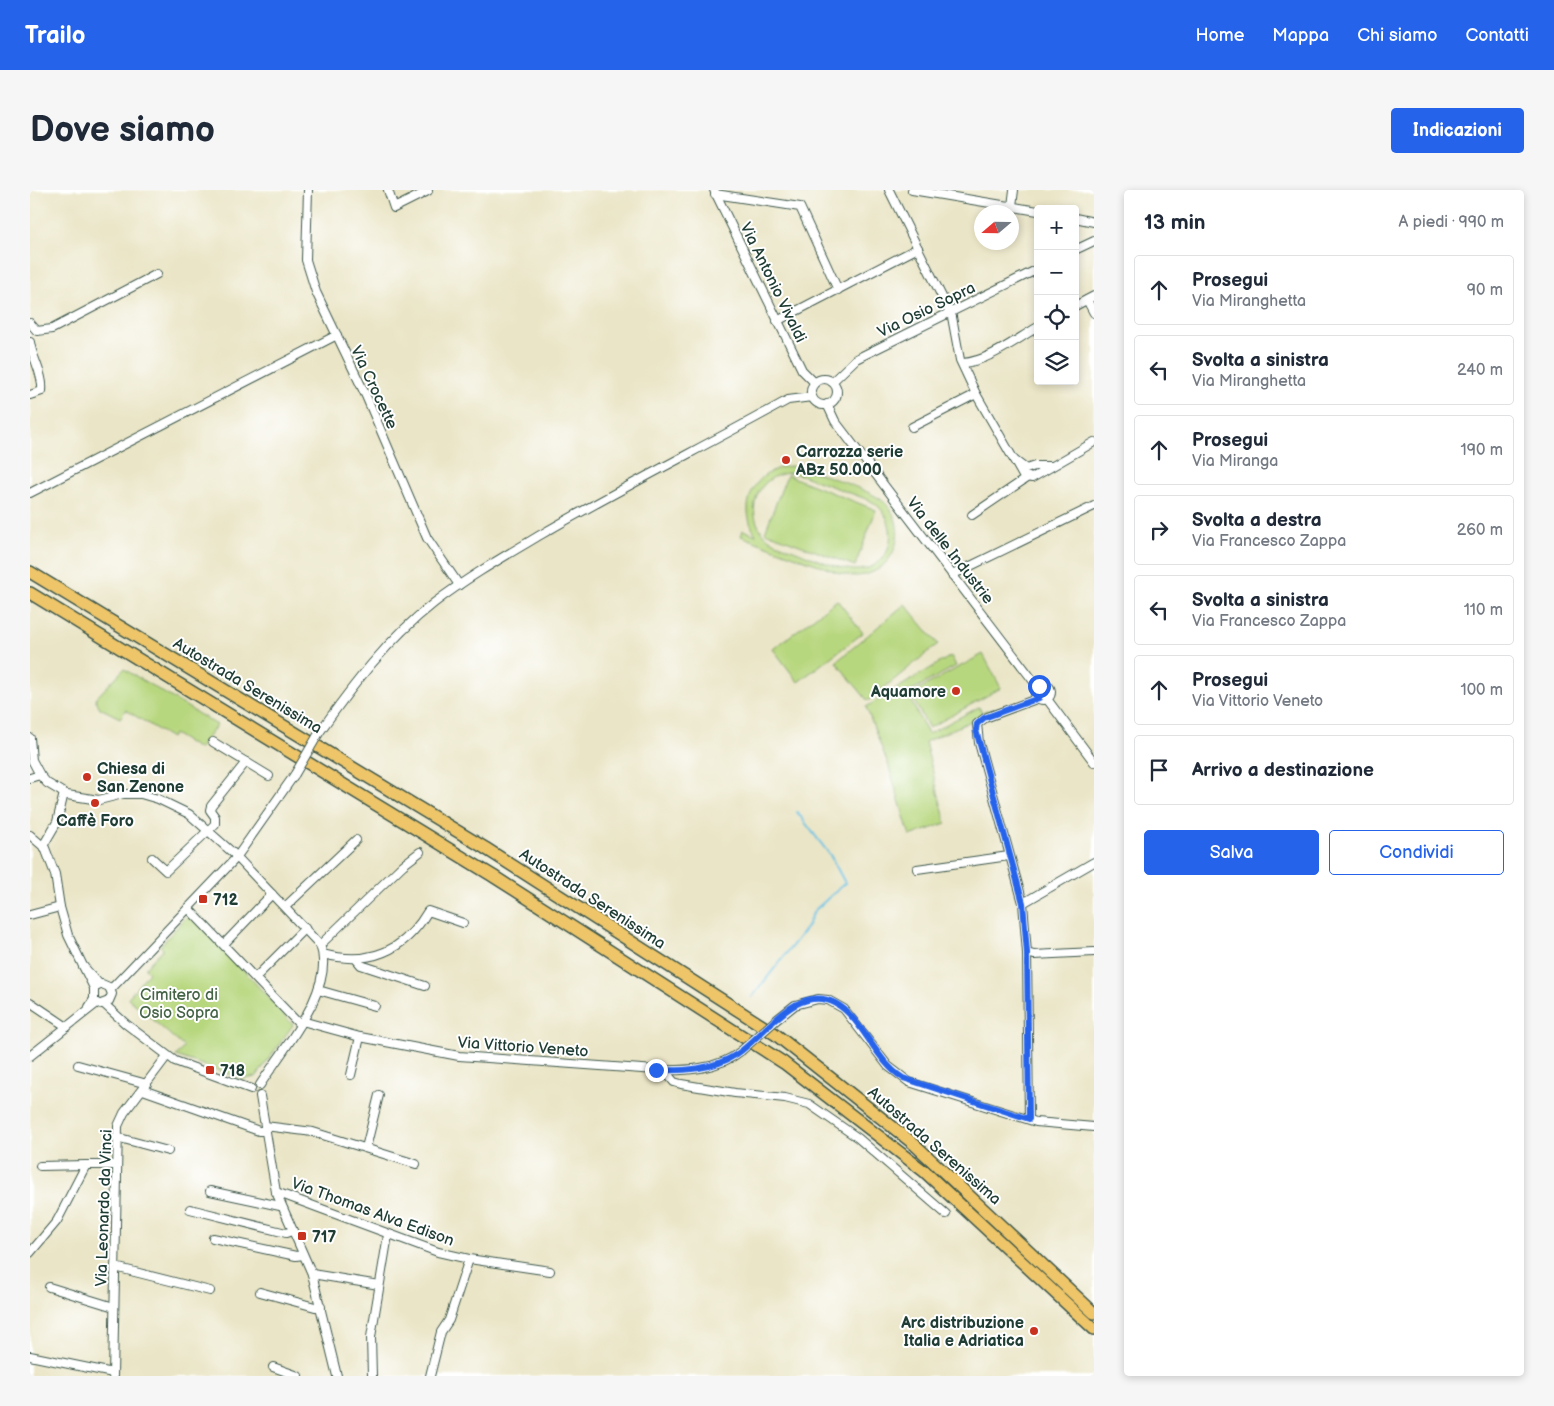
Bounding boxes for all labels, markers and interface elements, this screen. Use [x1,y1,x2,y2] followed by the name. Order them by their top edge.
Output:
[25,21,85,50] text: Trailo
[1195,25,1244,46] text: Home
[1272,25,1329,46] text: Mappa
[1357,25,1437,46] text: Chi siamo
[1465,25,1529,46] text: Contatti
[1391,108,1524,153] button: Indicazioni
[30,109,215,152] text: Dove siamo
[974,205,1019,250] north arrow
[1034,205,1079,385] map controls
[1034,205,1079,250] button: +
[1144,210,1206,235] text: 13 min
[1399,213,1504,232] text: A piedi · 990 m
[735,220,810,346] street label: Via Antonio Vivaldi
[1034,250,1079,295] button: −
[1192,269,1268,292] text: Prosegui
[1145,276,1173,304] icon: ahead
[875,278,979,342] street label: Via Osio Sopra
[1467,281,1503,300] text: 90 m
[1192,292,1306,311] text: Via Miranghetta
[1034,295,1079,340] button: locate
[1034,340,1079,385] button: layers
[346,343,401,433] street label: Via Crocette
[1192,349,1329,372] text: Svolta a sinistra
[1145,356,1173,384] icon: left
[1457,361,1503,380] text: 240 m
[1192,372,1306,391] text: Via Miranghetta
[1192,429,1268,452] text: Prosegui
[1145,436,1173,464] icon: ahead
[1461,441,1503,460] text: 190 m
[795,443,903,480] place label: Carrozza serie ABz 50.000
[1192,452,1278,471] text: Via Miranga
[780,454,792,466] marker: Carrozza serie ABz 50.000
[902,494,998,609] street label: Via delle Industrie
[1192,509,1322,532] text: Svolta a destra
[1145,516,1173,544] icon: right
[1457,521,1503,540] text: 260 m
[1192,532,1346,551] text: Via Francesco Zappa
[1192,589,1329,612] text: Svolta a sinistra
[1145,596,1173,624] icon: left
[1464,601,1503,620] text: 110 m
[1192,612,1346,631] text: Via Francesco Zappa
[169,634,325,738] street label: Autostrada Serenissima
[1192,669,1268,692] text: Prosegui
[1028,675,1051,698] route start
[1145,676,1173,704] icon: ahead
[1460,681,1503,700] text: 100 m
[870,683,946,702] place label: Aquamore
[950,685,962,697] marker: Aquamore
[1192,692,1323,711] text: Via Vittorio Veneto
[1145,756,1173,784] icon: arrive
[1192,759,1374,782] text: Arrivo a destinazione
[97,760,184,797] place label: Chiesa di San Zenone
[81,771,93,783] marker: Chiesa di San Zenone
[89,797,101,809] marker: Caffè Foro
[56,812,134,831] place label: Caffè Foro
[1144,830,1319,875] button: Salva
[1329,830,1504,875] button: Condividi
[516,845,669,954] street label: Autostrada Serenissima
[213,891,239,910] place label: 712
[197,893,209,905] marker: 712
[139,986,219,1023] park label: Cimitero di Osio Sopra
[457,1033,589,1062] street label: Via Vittorio Veneto
[645,1059,668,1082] route end
[220,1062,245,1081] place label: 718
[204,1064,216,1076] marker: 718
[863,1083,1005,1209] street label: Autostrada Serenissima
[92,1129,117,1287] street label: Via Leonardo da Vinci
[288,1174,456,1251] street label: Via Thomas Alva Edison
[312,1228,337,1247] place label: 717
[296,1230,308,1242] marker: 717
[900,1314,1024,1351] place label: Arc distribuzione Italia e Adriatica
[1028,1325,1040,1337] marker: Arc distribuzione Italia e Adriatica

